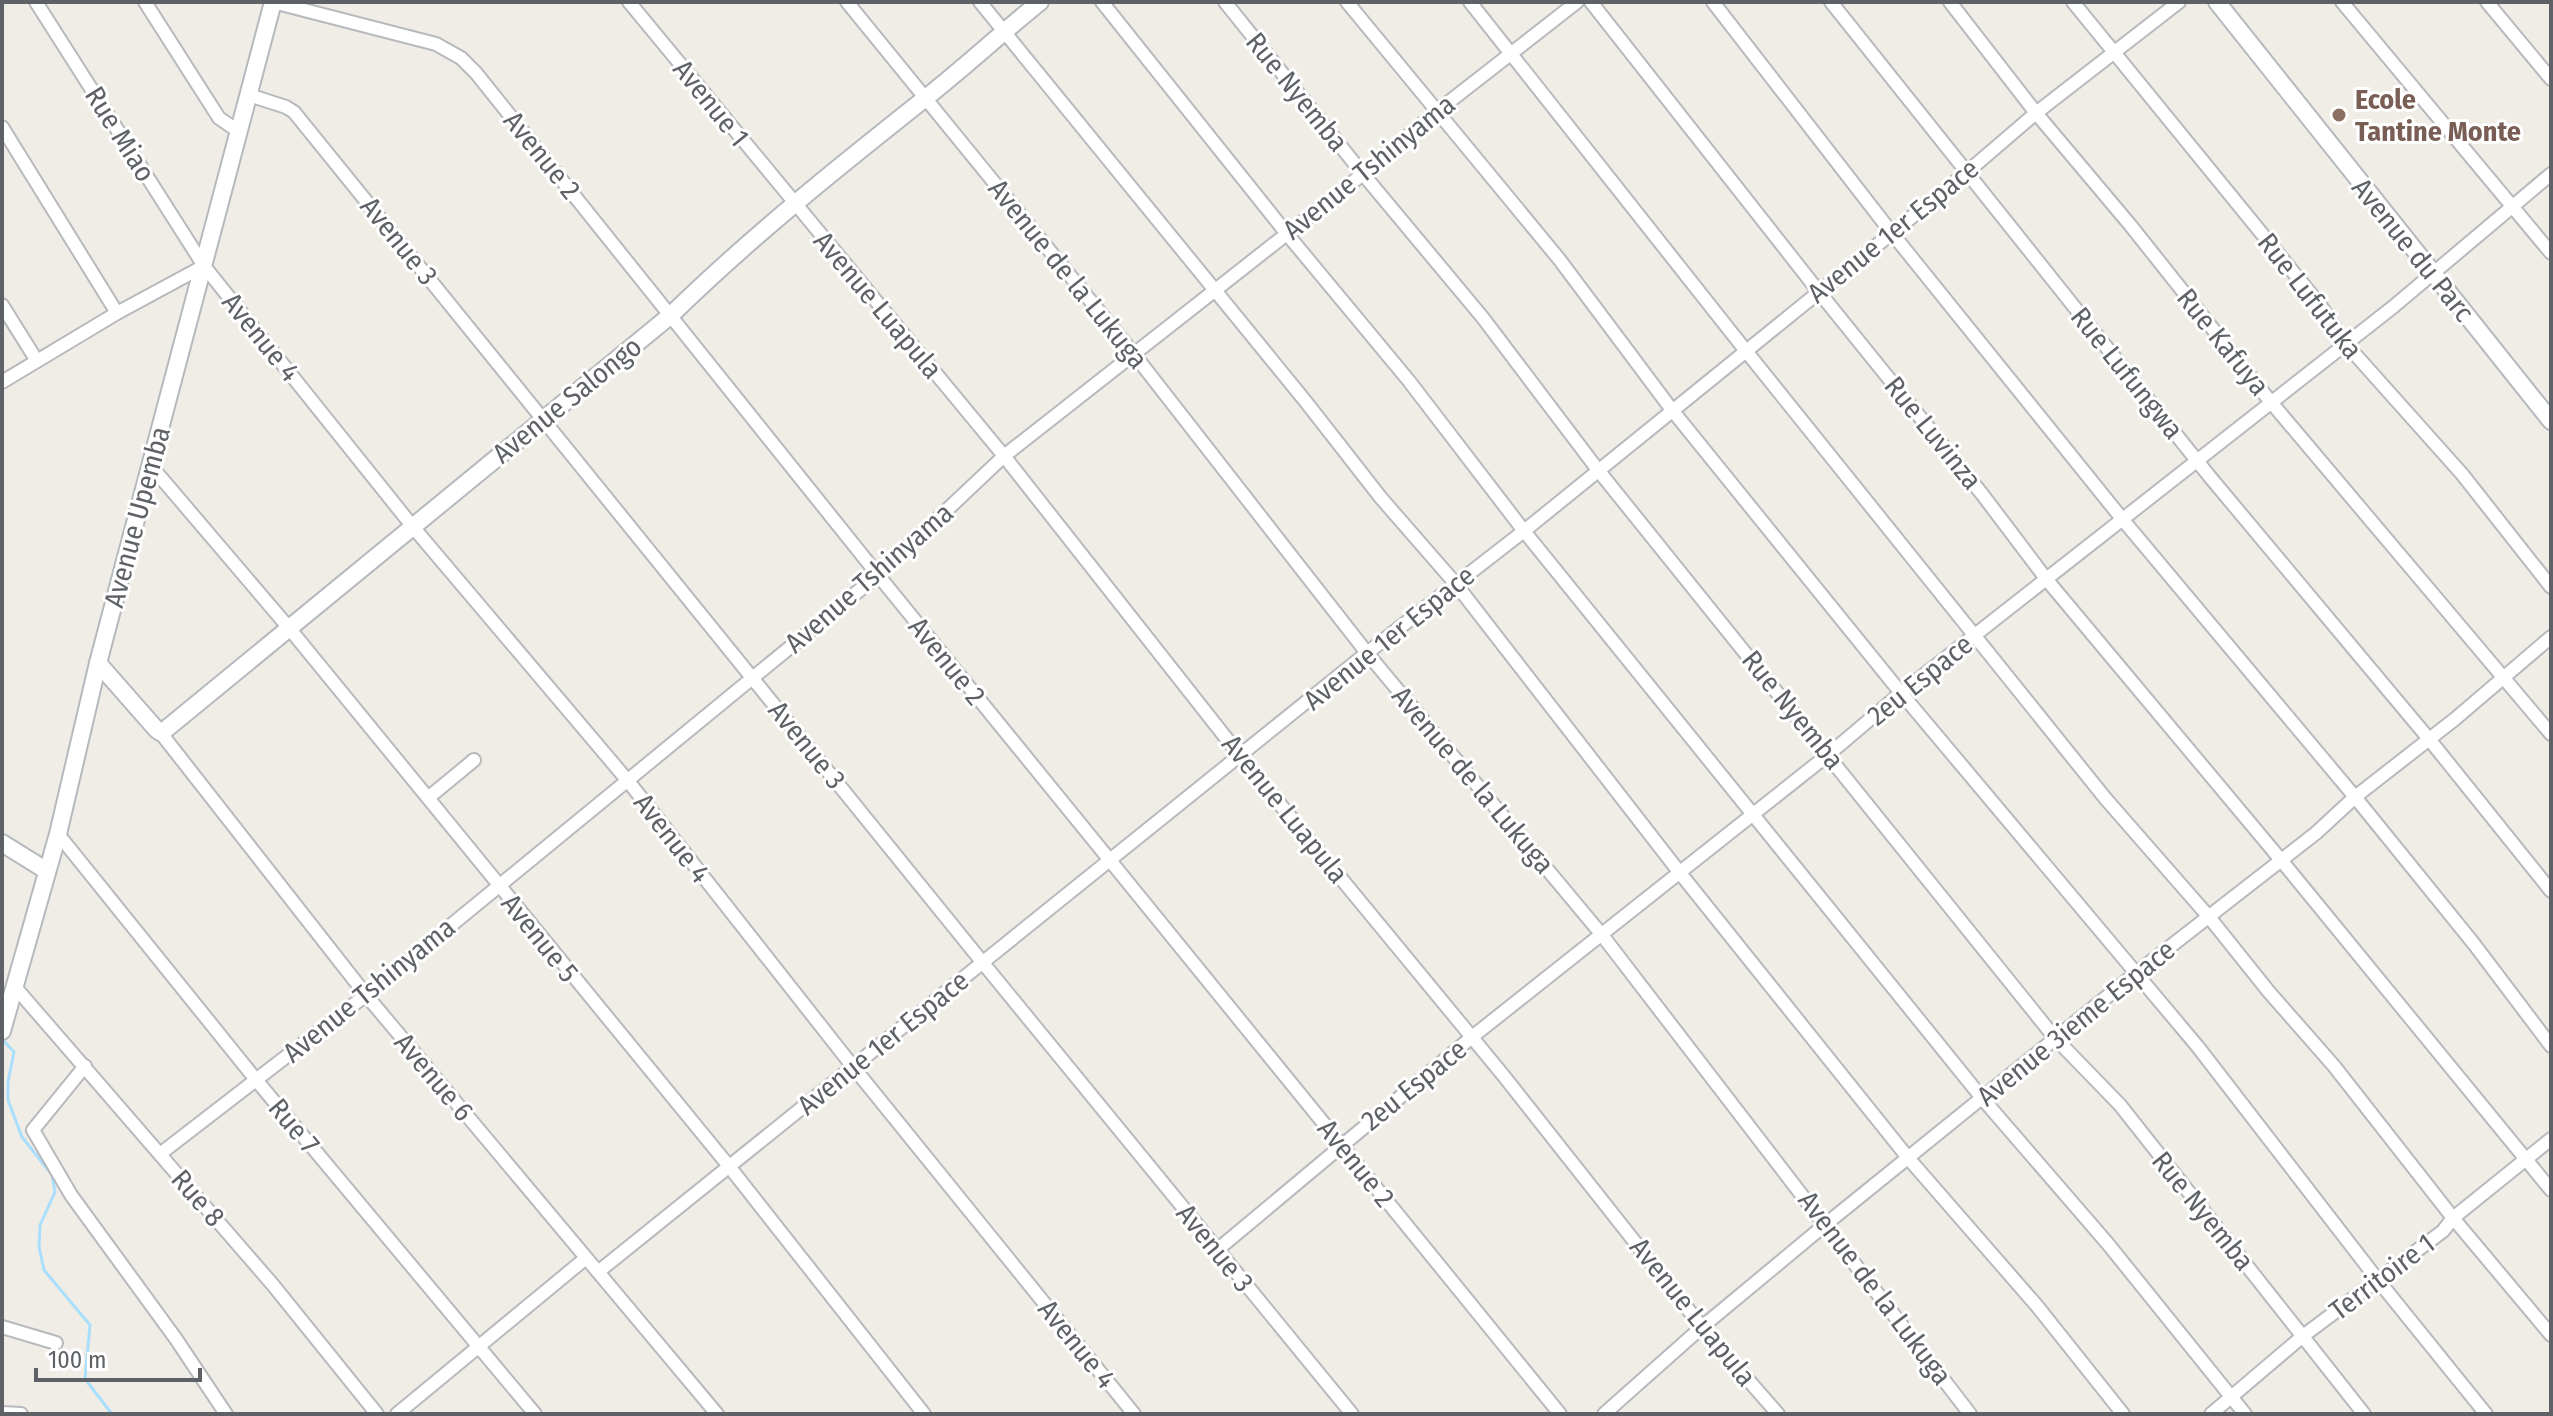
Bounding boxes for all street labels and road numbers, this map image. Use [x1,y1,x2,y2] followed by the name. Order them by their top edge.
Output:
[1239,26,1355,158] street label: Rue Nyemba
[666,53,756,153] street label: Avenue 1
[78,80,162,188] street label: Rue Miao
[1276,88,1462,246] street label: Avenue Tshinyama
[497,105,587,205] street label: Avenue 2
[1801,152,1985,310] street label: Avenue 1er Espace
[2345,172,2481,328] street label: Avenue du Parc
[981,173,1155,375] street label: Avenue de la Lukuga
[354,190,444,292] street label: Avenue 3
[807,225,949,385] street label: Avenue Luapula
[2251,227,2369,365] street label: Rue Lufutuka
[2170,282,2276,402] street label: Rue Kafuya
[215,286,307,388] street label: Avenue 4
[2064,301,2190,445] street label: Rue Lufungwa
[486,330,648,470] street label: Avenue Salongo
[1877,370,1989,496] street label: Rue Luvinza
[97,423,177,611] street label: Avenue Upemba
[778,496,960,660] street label: Avenue Tshinyama
[1297,559,1481,717] street label: Avenue 1er Espace
[902,611,992,711] street label: Avenue 2
[1861,628,1979,732] street label: 2eu Espace
[1735,644,1851,776] street label: Rue Nyemba
[1385,680,1561,880] street label: Avenue de la Lukuga
[762,694,852,796] street label: Avenue 3
[1215,728,1355,890] street label: Avenue Luapula
[627,787,717,889] street label: Avenue 4
[495,887,585,989] street label: Avenue 5
[276,911,462,1069] street label: Avenue Tshinyama
[1971,933,2181,1113] street label: Avenue 3ieme Espace
[791,964,975,1122] street label: Avenue 1er Espace
[388,1026,480,1128] street label: Avenue 6
[1355,1033,1473,1137] street label: 2eu Espace
[262,1092,326,1160] street label: Rue 7
[1311,1113,1401,1213] street label: Avenue 2
[2145,1145,2261,1277] street label: Rue Nyemba
[164,1163,232,1233] street label: Rue 8
[1791,1185,1959,1391] street label: Avenue de la Lukuga
[1170,1197,1260,1299] street label: Avenue 3
[2323,1227,2441,1327] street label: Territoire 1
[1623,1231,1763,1393] street label: Avenue Luapula
[1031,1293,1123,1395] street label: Avenue 4

